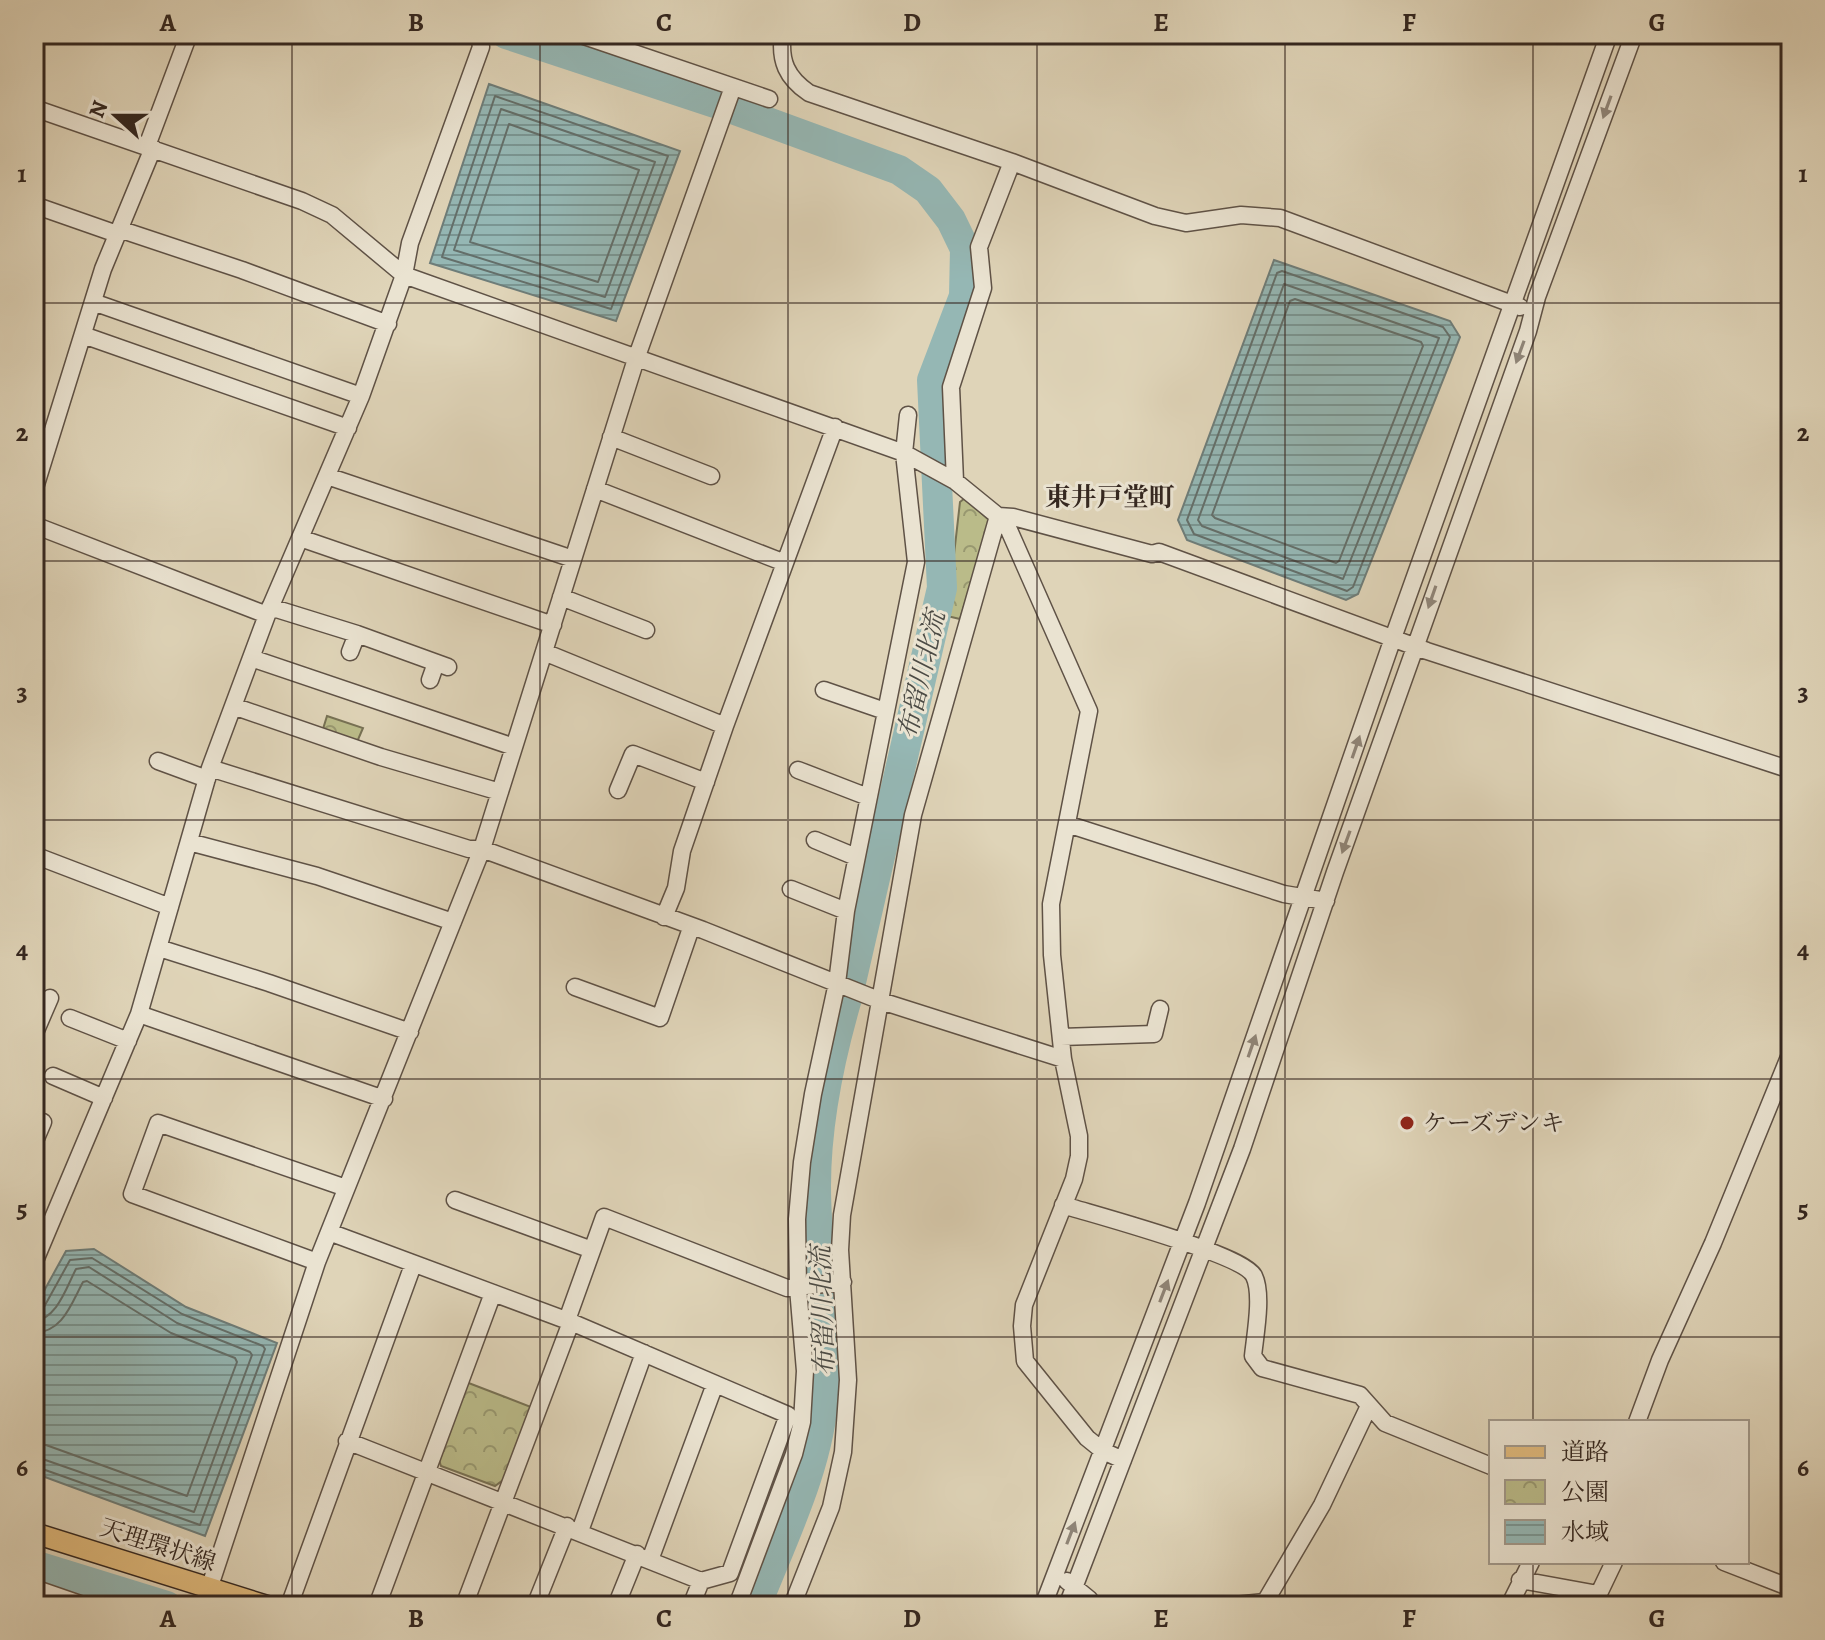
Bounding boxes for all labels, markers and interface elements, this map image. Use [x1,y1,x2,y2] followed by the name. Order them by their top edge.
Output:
[159,5,177,40] text: A
[408,5,424,40] text: B
[656,5,672,40] text: C
[903,5,921,40] text: D
[1153,5,1169,40] text: E
[1402,5,1416,40] text: F
[1648,5,1666,40] text: G
[76,76,156,156] north arrow
[1600,95,1613,119] one-way arrow
[81,96,115,122] text: N
[17,156,27,191] text: 1
[1798,156,1808,191] text: 1
[1514,340,1526,364] one-way arrow
[16,415,29,450] text: 2
[1797,415,1810,450] text: 2
[1045,480,1175,515] district label: 東井戸堂町
[1426,585,1438,609] one-way arrow
[890,604,954,742] water label: 布留川北流
[16,674,28,709] text: 3
[1797,674,1809,709] text: 3
[1350,735,1362,759] one-way arrow
[1339,830,1351,854] one-way arrow
[16,932,28,967] text: 4
[1797,932,1809,967] text: 4
[1246,1034,1259,1058] one-way arrow
[1423,1107,1565,1139] place label: ケーズデンキ
[1398,1114,1416,1132] marker: ケーズデンキ
[16,1191,28,1226] text: 5
[1797,1191,1809,1226] text: 5
[803,1241,842,1377] water label: 布留川北流
[1158,1279,1171,1303] one-way arrow
[1489,1420,1749,1564] legend
[1561,1436,1609,1468] text: 道路
[16,1450,28,1485] text: 6
[1797,1450,1809,1485] text: 6
[1561,1476,1609,1508] text: 公園
[96,1511,220,1579] street label: 天理環状線
[1561,1516,1609,1548] text: 水域
[1065,1521,1078,1545] one-way arrow
[159,1601,177,1636] text: A
[408,1601,424,1636] text: B
[656,1601,672,1636] text: C
[903,1601,921,1636] text: D
[1153,1601,1169,1636] text: E
[1402,1601,1416,1636] text: F
[1648,1601,1666,1636] text: G

